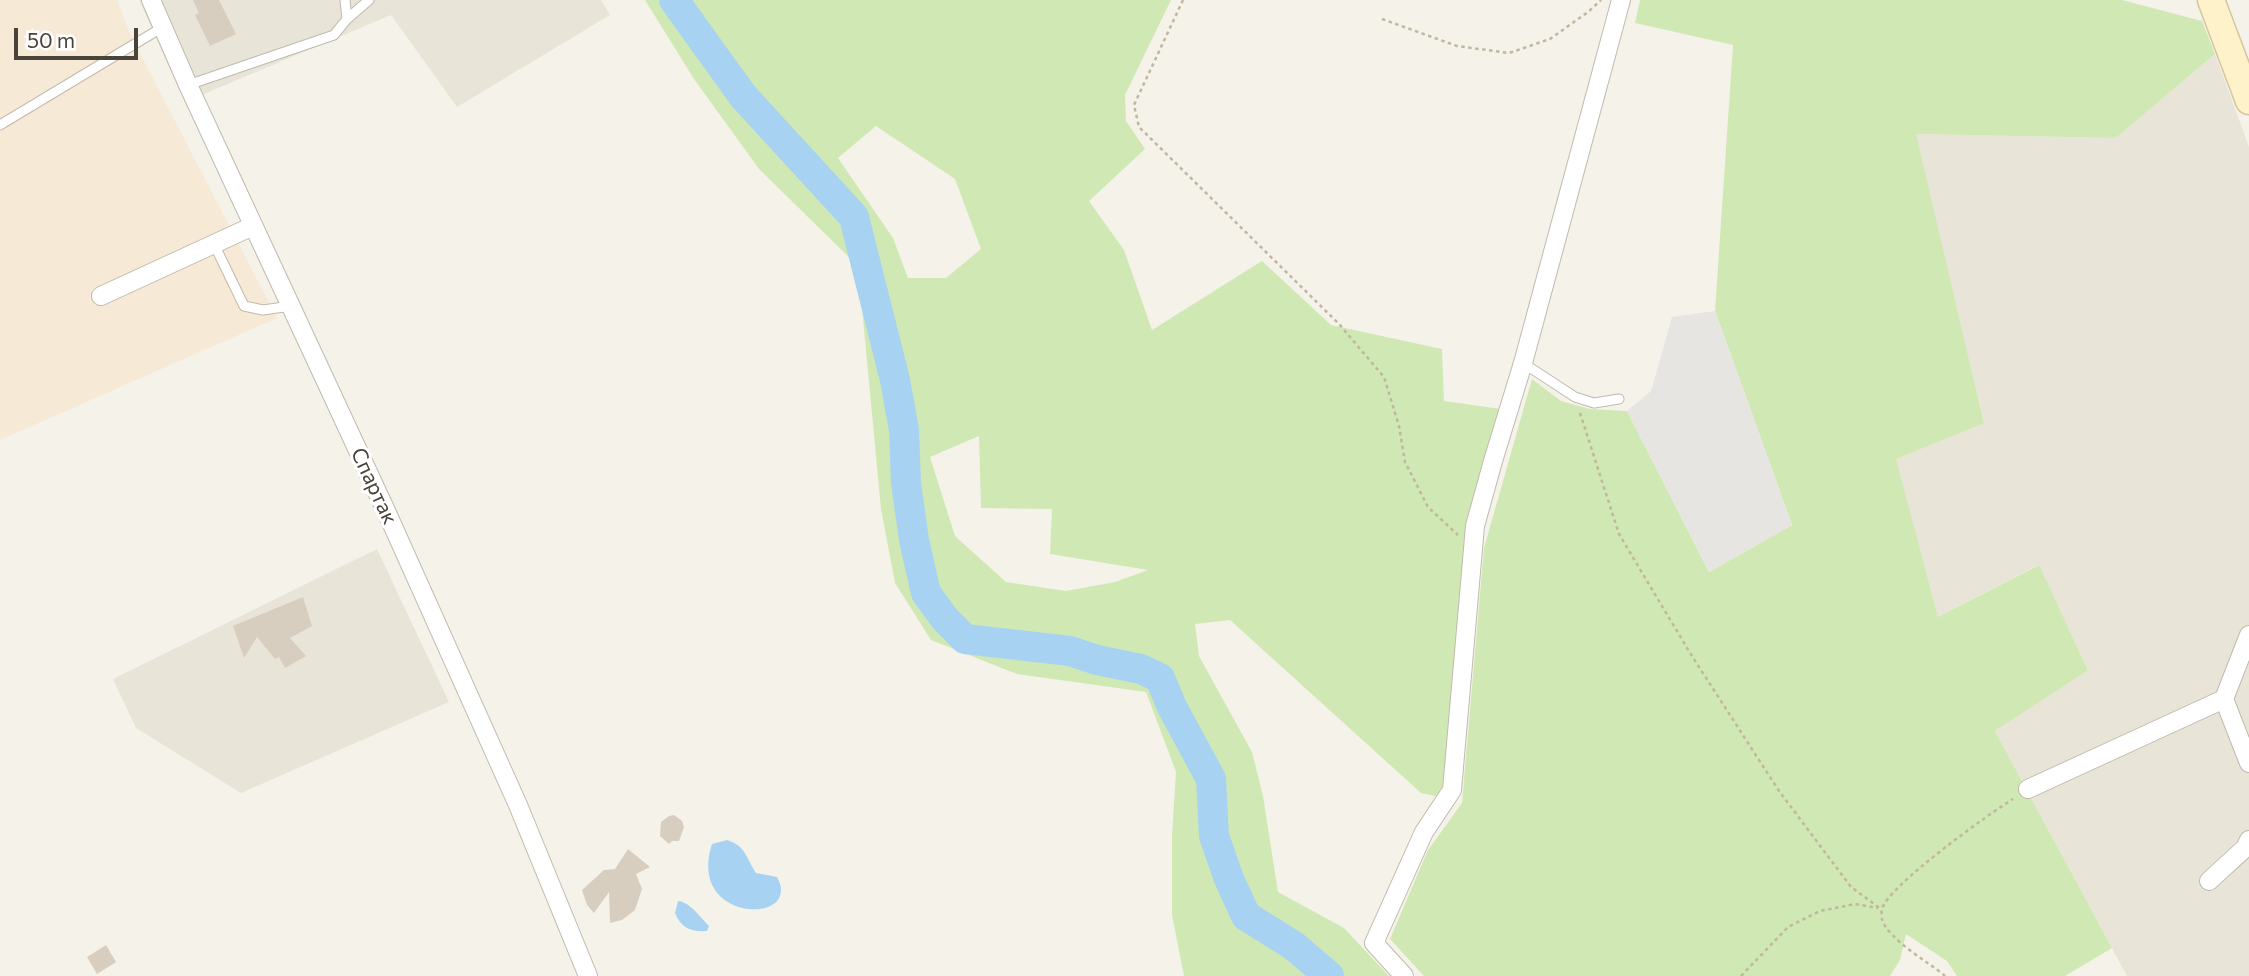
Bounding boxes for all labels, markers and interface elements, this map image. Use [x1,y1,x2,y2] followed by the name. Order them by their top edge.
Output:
[18,14,142,58] scale bar
[27,27,75,52] text: 50 m
[345,444,403,528] street label: Спартак

